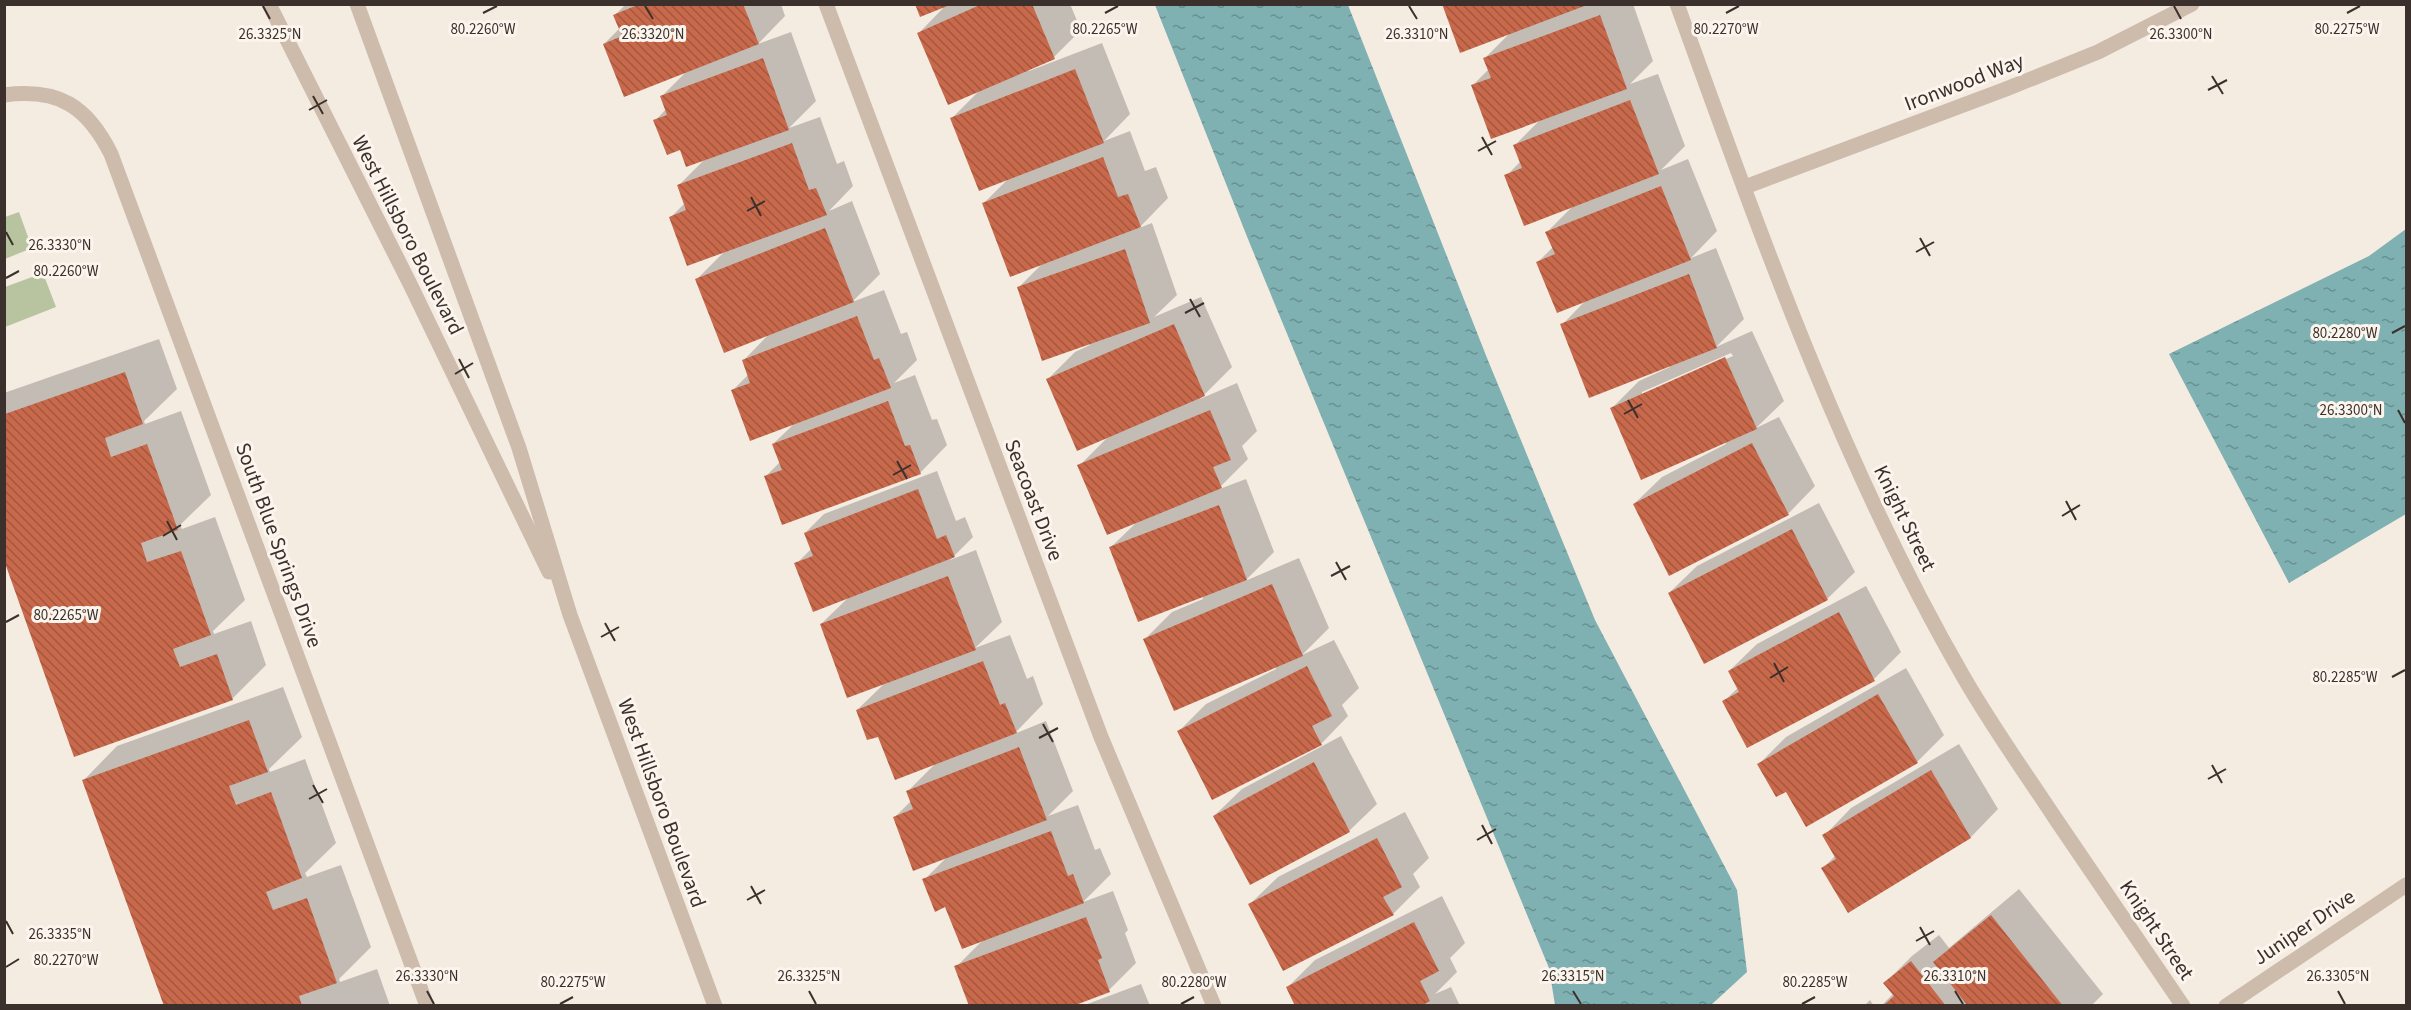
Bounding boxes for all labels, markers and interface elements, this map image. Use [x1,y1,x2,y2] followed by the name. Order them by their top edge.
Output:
[450,19,516,40] text: 80.2260°W
[1072,19,1138,40] text: 80.2265°W
[1693,19,1759,40] text: 80.2270°W
[2314,19,2380,40] text: 80.2275°W
[238,24,302,45] text: 26.3325°N
[621,24,685,45] text: 26.3320°N
[1385,24,1449,45] text: 26.3310°N
[2149,24,2213,45] text: 26.3300°N
[1900,45,2028,119] street label: Ironwood Way
[345,130,471,340] street label: West Hillsboro Boulevard
[28,235,92,256] text: 26.3330°N
[33,261,99,282] text: 80.2260°W
[2312,323,2378,344] text: 80.2280°W
[2319,400,2383,421] text: 26.3300°N
[997,435,1071,565] street label: Seacoast Drive
[228,438,330,652] street label: South Blue Springs Drive
[1866,460,1944,576] street label: Knight Street
[33,605,99,626] text: 80.2265°W
[2312,667,2378,688] text: 80.2285°W
[610,694,714,912] street label: West Hillsboro Boulevard
[2112,874,2202,986] street label: Knight Street
[2247,882,2361,972] street label: Juniper Drive
[28,924,92,945] text: 26.3335°N
[33,950,99,971] text: 80.2270°W
[395,966,459,987] text: 26.3330°N
[777,966,841,987] text: 26.3325°N
[1541,966,1605,987] text: 26.3315°N
[1923,966,1987,987] text: 26.3310°N
[2306,966,2370,987] text: 26.3305°N
[540,972,606,993] text: 80.2275°W
[1161,972,1227,993] text: 80.2280°W
[1782,972,1848,993] text: 80.2285°W

